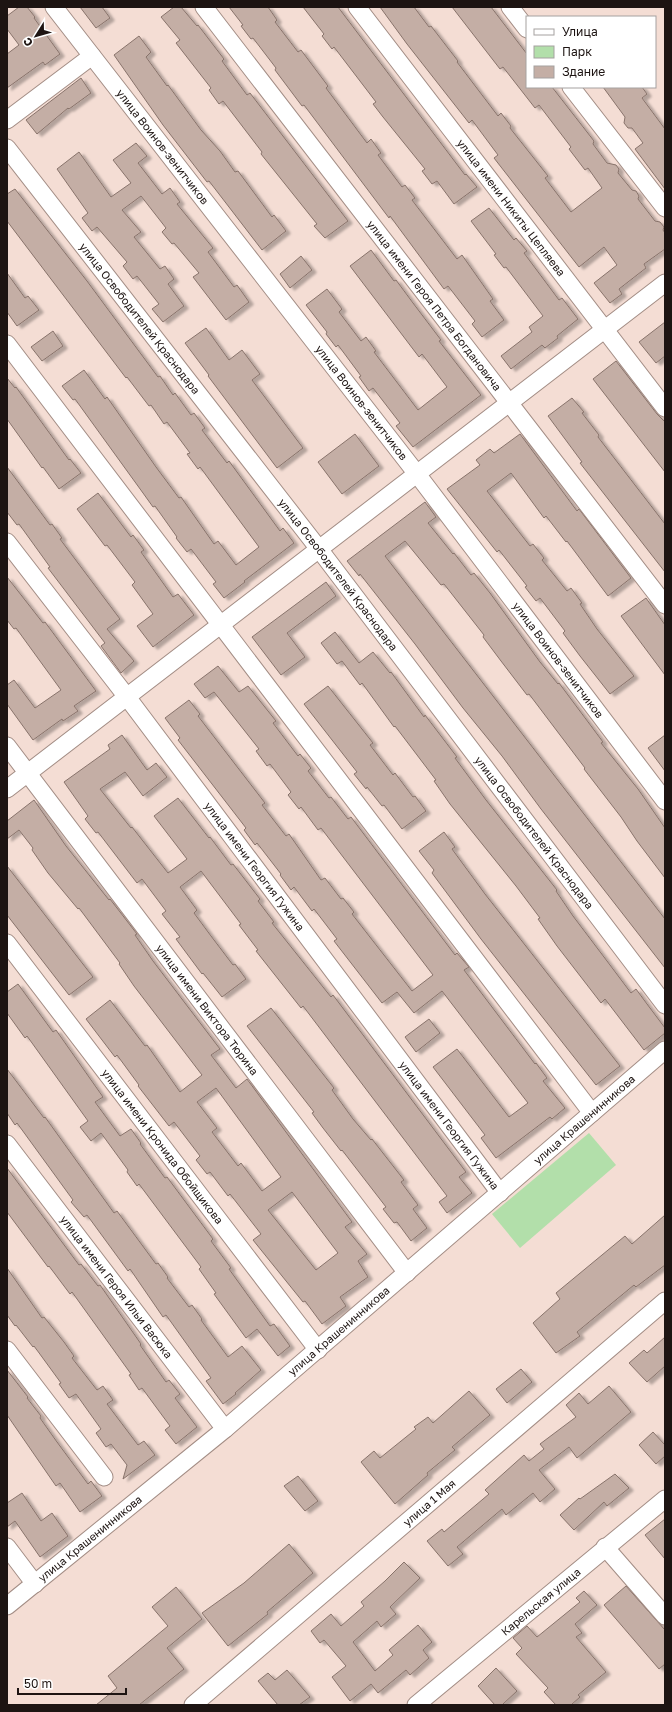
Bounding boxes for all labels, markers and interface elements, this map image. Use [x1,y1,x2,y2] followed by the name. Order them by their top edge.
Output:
[16,16,56,56] north arrow
[526,16,656,88] legend
[562,24,598,39] text: Улица
[20,35,35,49] text: С
[562,44,592,59] text: Парк
[562,64,605,79] text: Здание
[114,86,212,207] street label: улица Воинов-зенитчиков
[455,136,568,278] street label: улица имени Никиты Цепляева
[365,217,504,393] street label: улица имени Героя Петра Богдановича
[77,240,203,396] street label: улица Освободителей Краснодара
[313,342,411,462] street label: улица Воинов-зенитчиков
[276,496,401,653] street label: улица Освободителей Краснодара
[510,599,607,720] street label: улица Воинов-зенитчиков
[472,753,597,911] street label: улица Освободителей Краснодара
[202,799,307,933] street label: улица имени Георгия Гужина
[154,941,261,1077] street label: улица имени Виктора Тюрина
[397,1058,502,1192] street label: улица имени Георгия Гужина
[99,1066,226,1226] street label: улица имени Кронида Обойщикова
[531,1072,637,1166] street label: улица Крашенинникова
[58,1213,176,1361] street label: улица имени Героя Ильи Васюка
[285,1283,392,1378] street label: улица Крашенинникова
[400,1476,458,1528] street label: улица 1 Мая
[35,1492,144,1584] street label: улица Крашенинникова
[498,1565,583,1638] street label: Карельская улица
[18,1670,126,1696] scale bar
[24,1676,52,1691] text: 50 m

